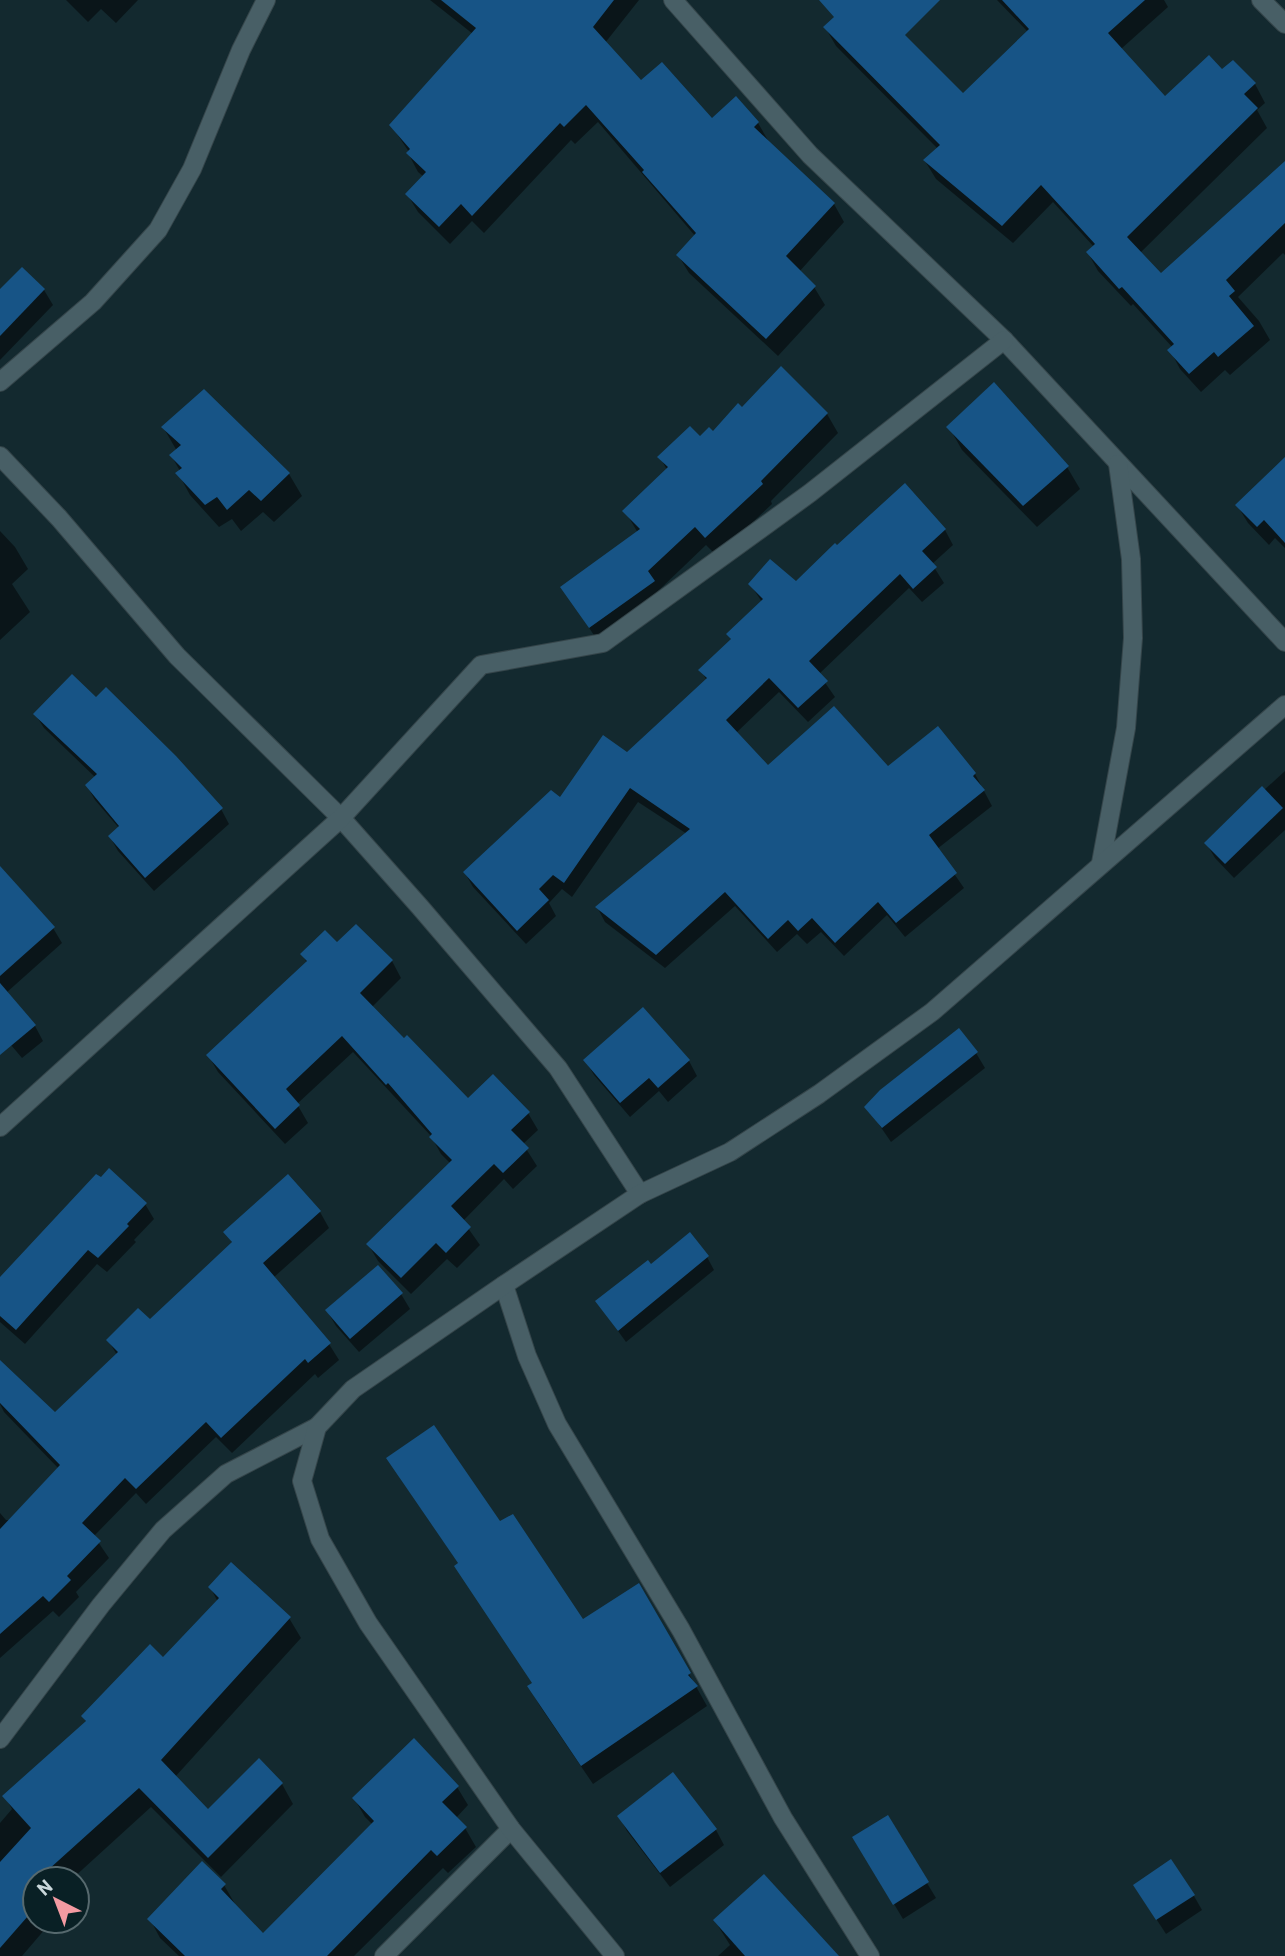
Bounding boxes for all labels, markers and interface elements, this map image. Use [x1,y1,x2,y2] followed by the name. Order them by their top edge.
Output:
[21,1865,91,1935] north arrow
[32,1874,57,1900] text: N

